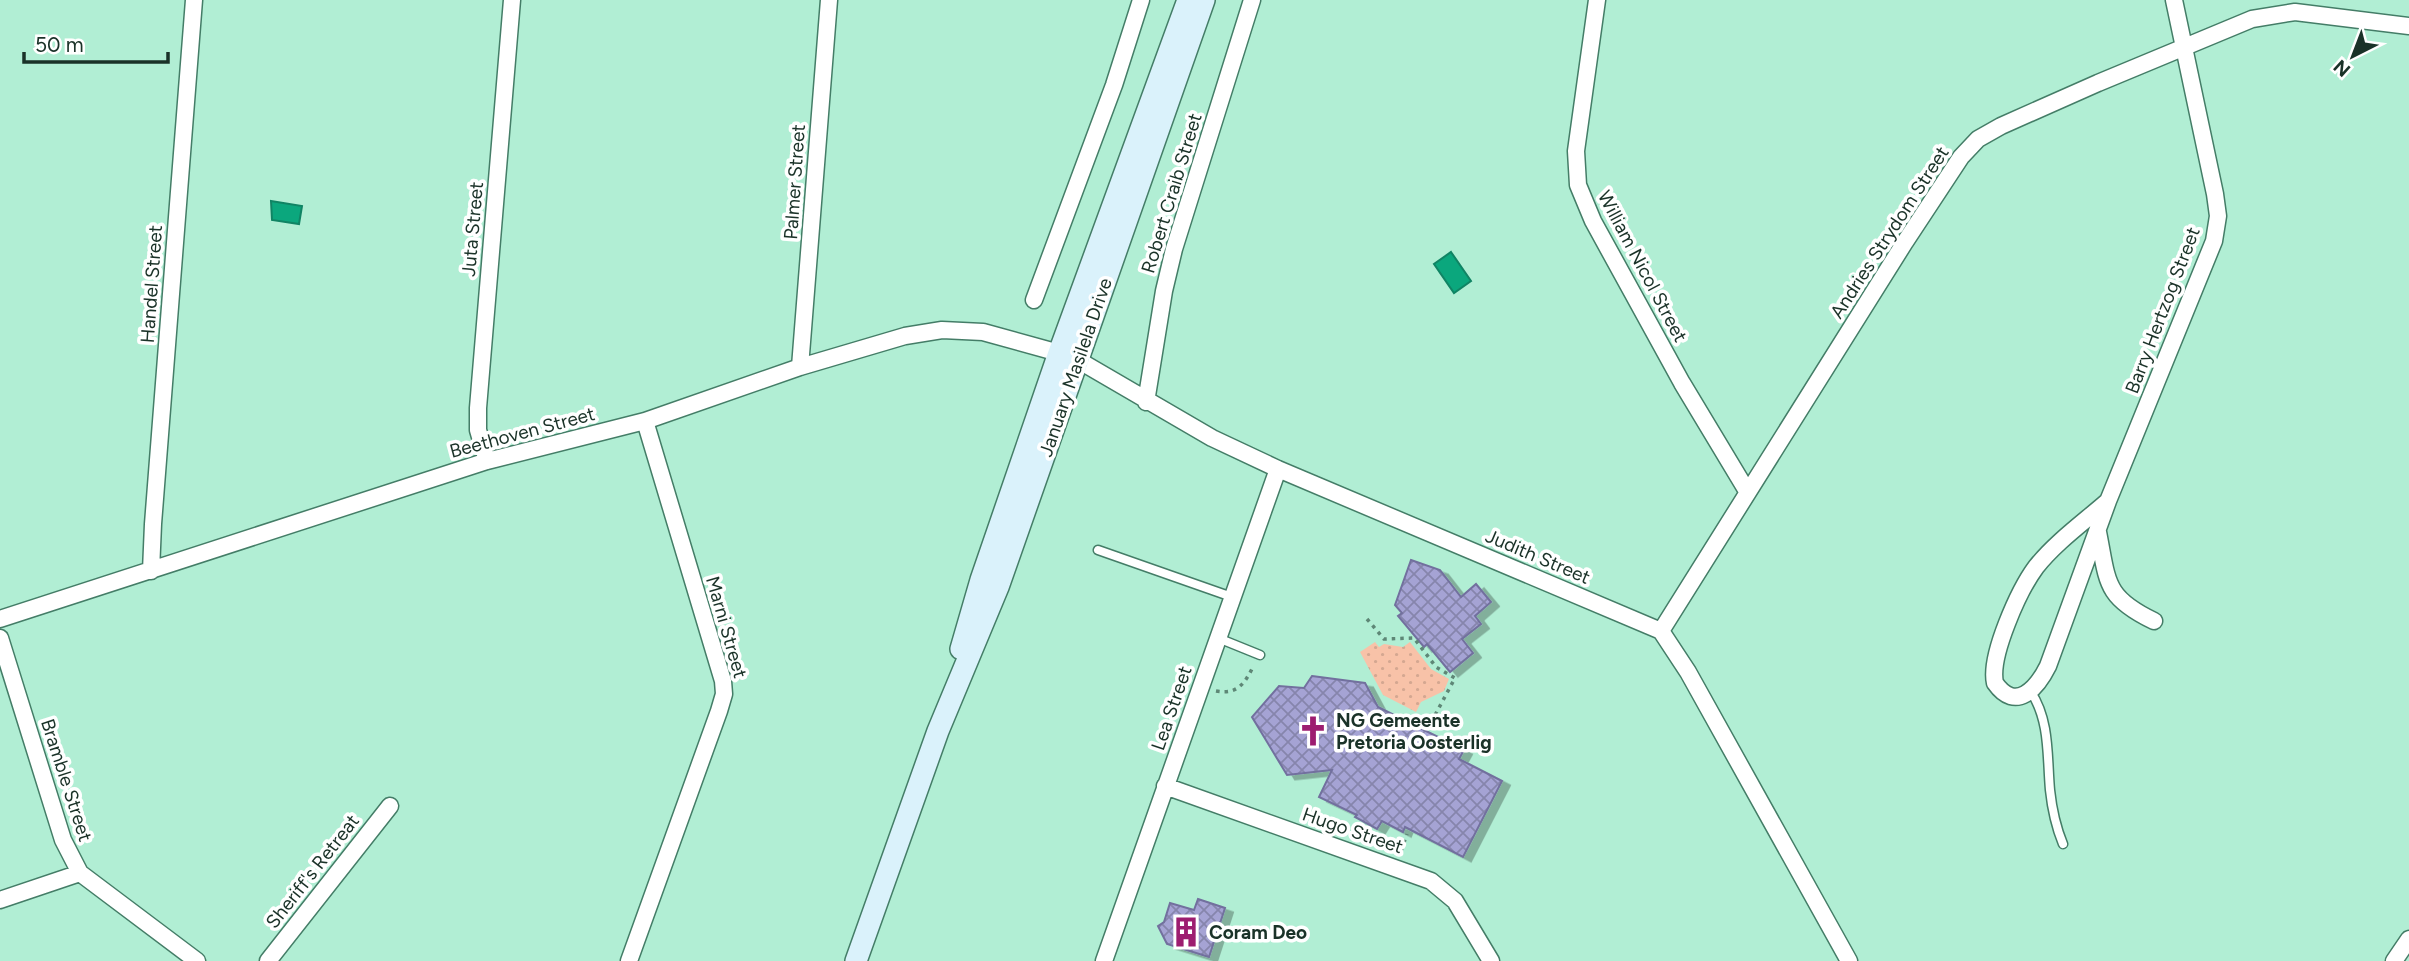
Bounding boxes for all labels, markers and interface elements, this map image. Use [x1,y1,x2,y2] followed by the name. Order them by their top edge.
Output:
[24,21,168,65] scale bar
[2318,21,2388,91] north arrow
[35,32,84,57] text: 50 m
[2329,55,2355,82] text: N
[1136,110,1207,276] street label: Robert Craib Street
[779,124,810,240] street label: Palmer Street
[1825,142,1954,323] street label: Andries Strydom Street
[457,181,488,277] street label: Juta Street
[1593,186,1692,346] street label: William Nicol Street
[136,224,167,344] street label: Handel Street
[2120,224,2205,397] street label: Barry Hertzog Street
[1034,275,1117,460] street label: January Masilela Drive
[447,402,597,463] street label: Beethoven Street
[1482,524,1594,589] street label: Judith Street
[701,573,752,681] street label: Marni Street
[1146,663,1197,753] street label: Lea Street
[1336,709,1492,754] place label: NG Gemeente Pretoria Oosterlig
[1296,714,1330,748] church icon: NG Gemeente Pretoria Oosterlig
[36,716,97,844] street label: Bramble Street
[1299,803,1406,858] street label: Hugo Street
[261,810,364,933] street label: Sheriff's Retreat
[1169,915,1203,949] building icon: Coram Deo
[1209,921,1307,944] place label: Coram Deo

